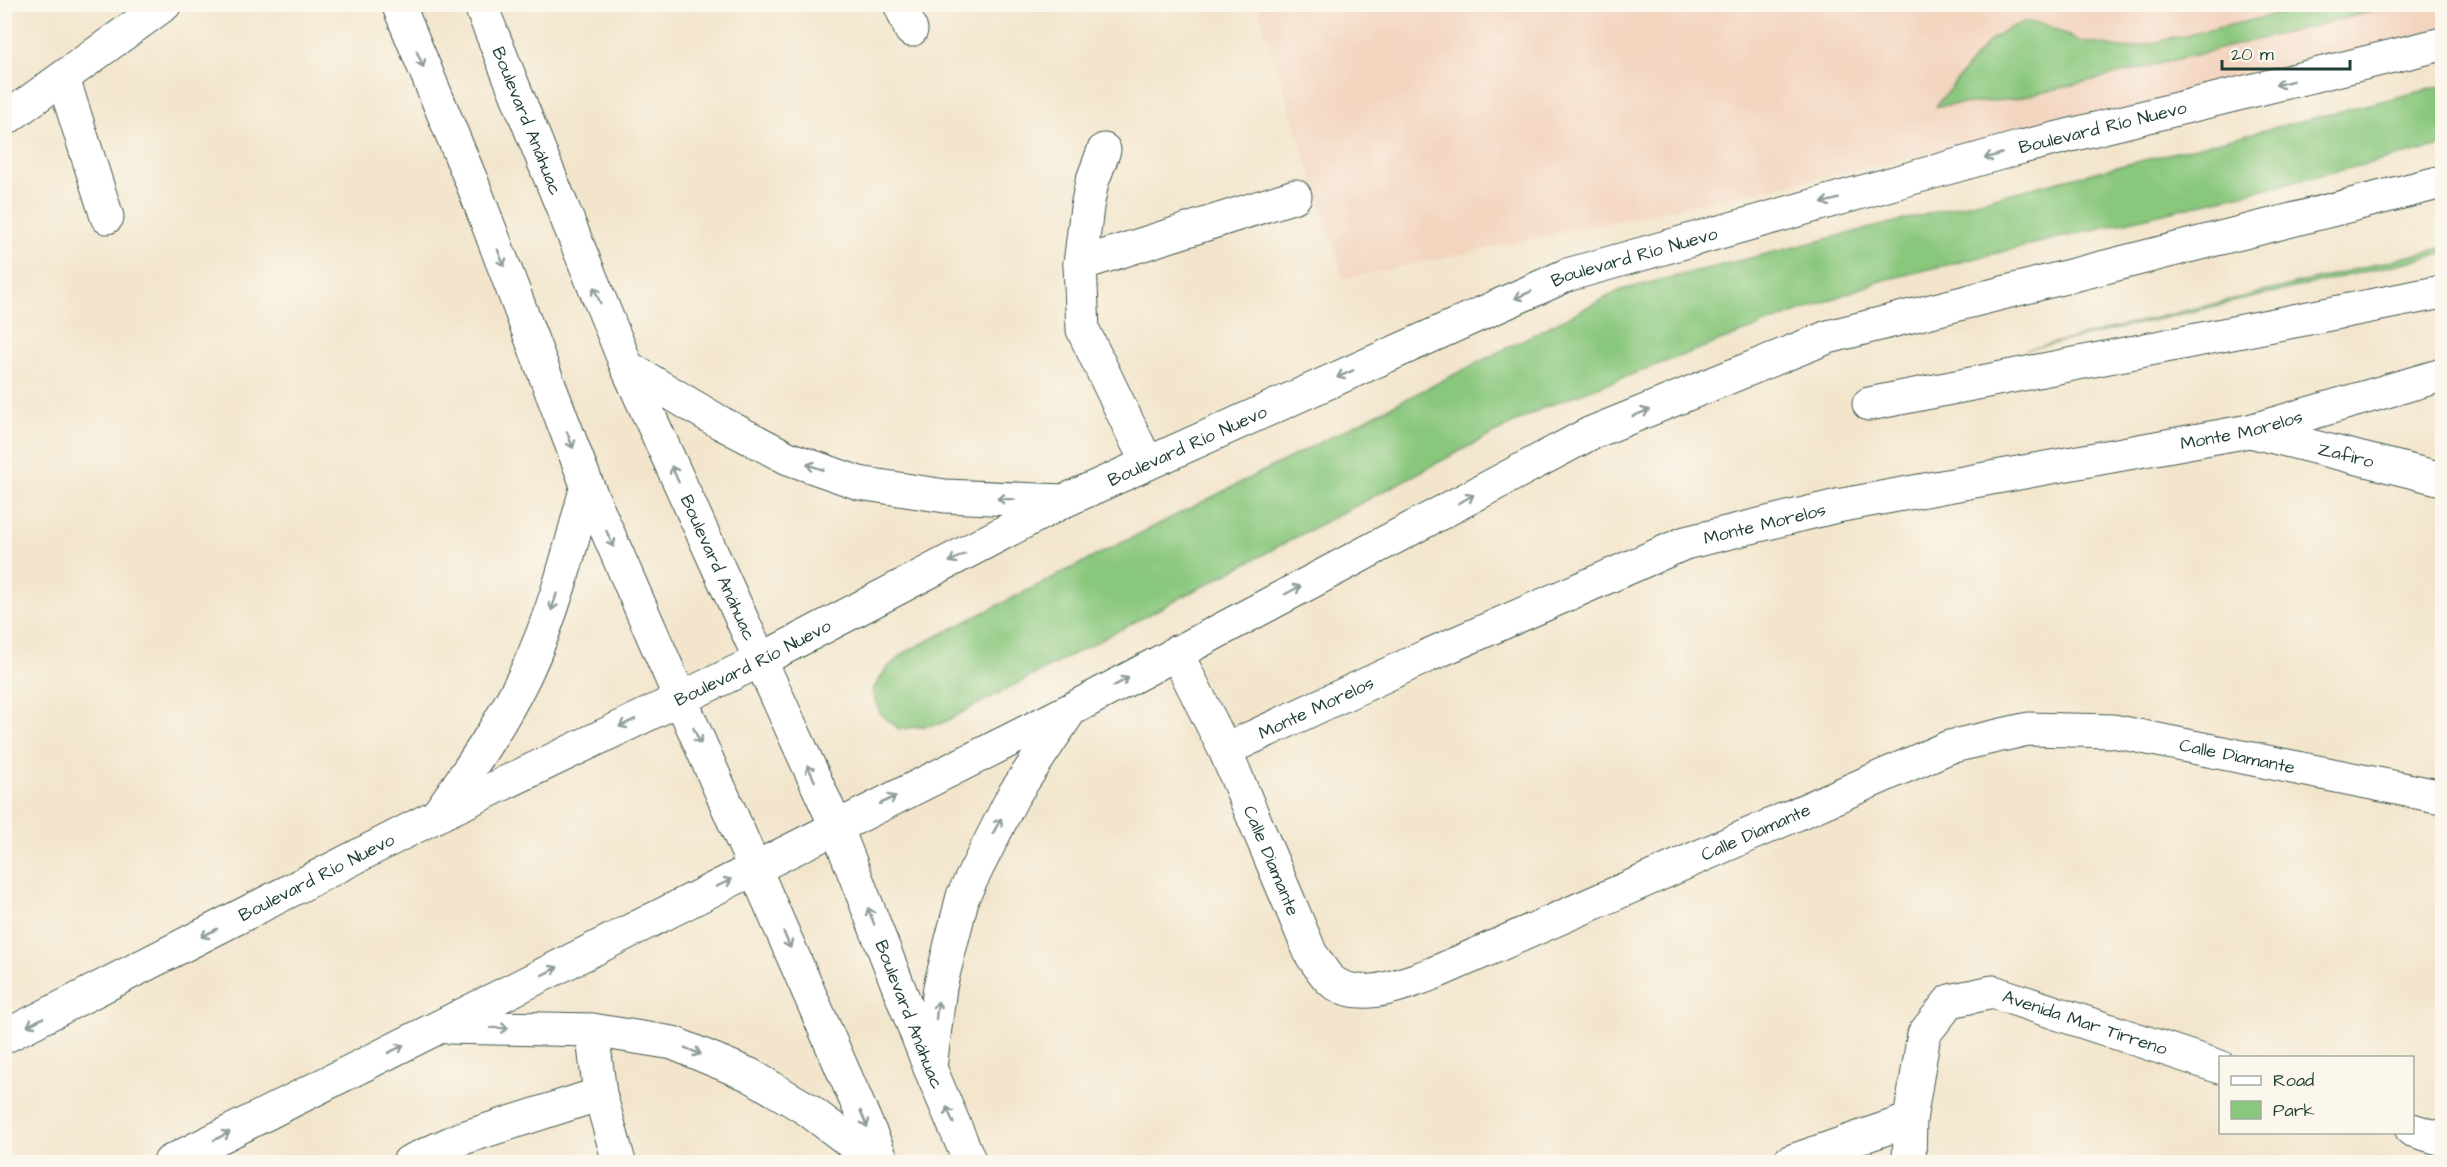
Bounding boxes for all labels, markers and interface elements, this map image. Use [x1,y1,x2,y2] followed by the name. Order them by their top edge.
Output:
[2222,33,2350,71] scale bar
[2231,42,2274,67] text: 20 m
[486,43,568,199] street label: Boulevard Anáhuac
[415,49,426,67] one-way arrow
[2274,78,2293,90] one-way arrow
[2016,95,2189,160] street label: Boulevard Río Nuevo
[1983,150,2002,162] one-way arrow
[1821,196,1840,207] one-way arrow
[1547,221,1720,294] street label: Boulevard Río Nuevo
[496,248,507,267] one-way arrow
[591,286,602,305] one-way arrow
[1515,289,1533,301] one-way arrow
[1337,369,1355,380] one-way arrow
[1104,399,1271,493] street label: Boulevard Río Nuevo
[2178,404,2306,456] street label: Monte Morelos
[1631,407,1649,418] one-way arrow
[565,431,576,449] one-way arrow
[2315,436,2376,475] street label: Zafiro
[806,461,825,472] one-way arrow
[668,465,680,483] one-way arrow
[674,491,762,645] street label: Boulevard Anáhuac
[997,493,1017,504] one-way arrow
[1457,493,1474,505] one-way arrow
[1701,497,1828,551] street label: Monte Morelos
[605,529,617,547] one-way arrow
[948,552,966,564] one-way arrow
[1284,584,1302,595] one-way arrow
[548,592,559,611] one-way arrow
[670,613,835,713] street label: Boulevard Río Nuevo
[1254,670,1378,746] street label: Monte Morelos
[1112,676,1130,687] one-way arrow
[619,718,637,730] one-way arrow
[692,727,703,745] one-way arrow
[2177,733,2297,780] street label: Calle Diamante
[805,765,817,783] one-way arrow
[879,794,897,806] one-way arrow
[1697,797,1815,867] street label: Calle Diamante
[1237,802,1306,920] street label: Calle Diamante
[991,818,1003,835] one-way arrow
[234,827,399,928] street label: Boulevard Río Nuevo
[714,877,732,888] one-way arrow
[864,907,875,926] one-way arrow
[200,928,218,939] one-way arrow
[782,931,793,949] one-way arrow
[868,936,949,1093] street label: Boulevard Anáhuac
[541,965,559,977] one-way arrow
[1999,984,2170,1062] street label: Avenida Mar Tirreno
[932,1000,943,1020] one-way arrow
[27,1017,45,1028] one-way arrow
[490,1022,510,1034] one-way arrow
[387,1043,405,1055] one-way arrow
[683,1046,701,1057] one-way arrow
[2219,1056,2414,1134] legend
[2273,1068,2314,1093] text: Road
[2273,1098,2315,1123] text: Park
[944,1107,955,1125] one-way arrow
[859,1110,870,1128] one-way arrow
[213,1130,231,1142] one-way arrow

